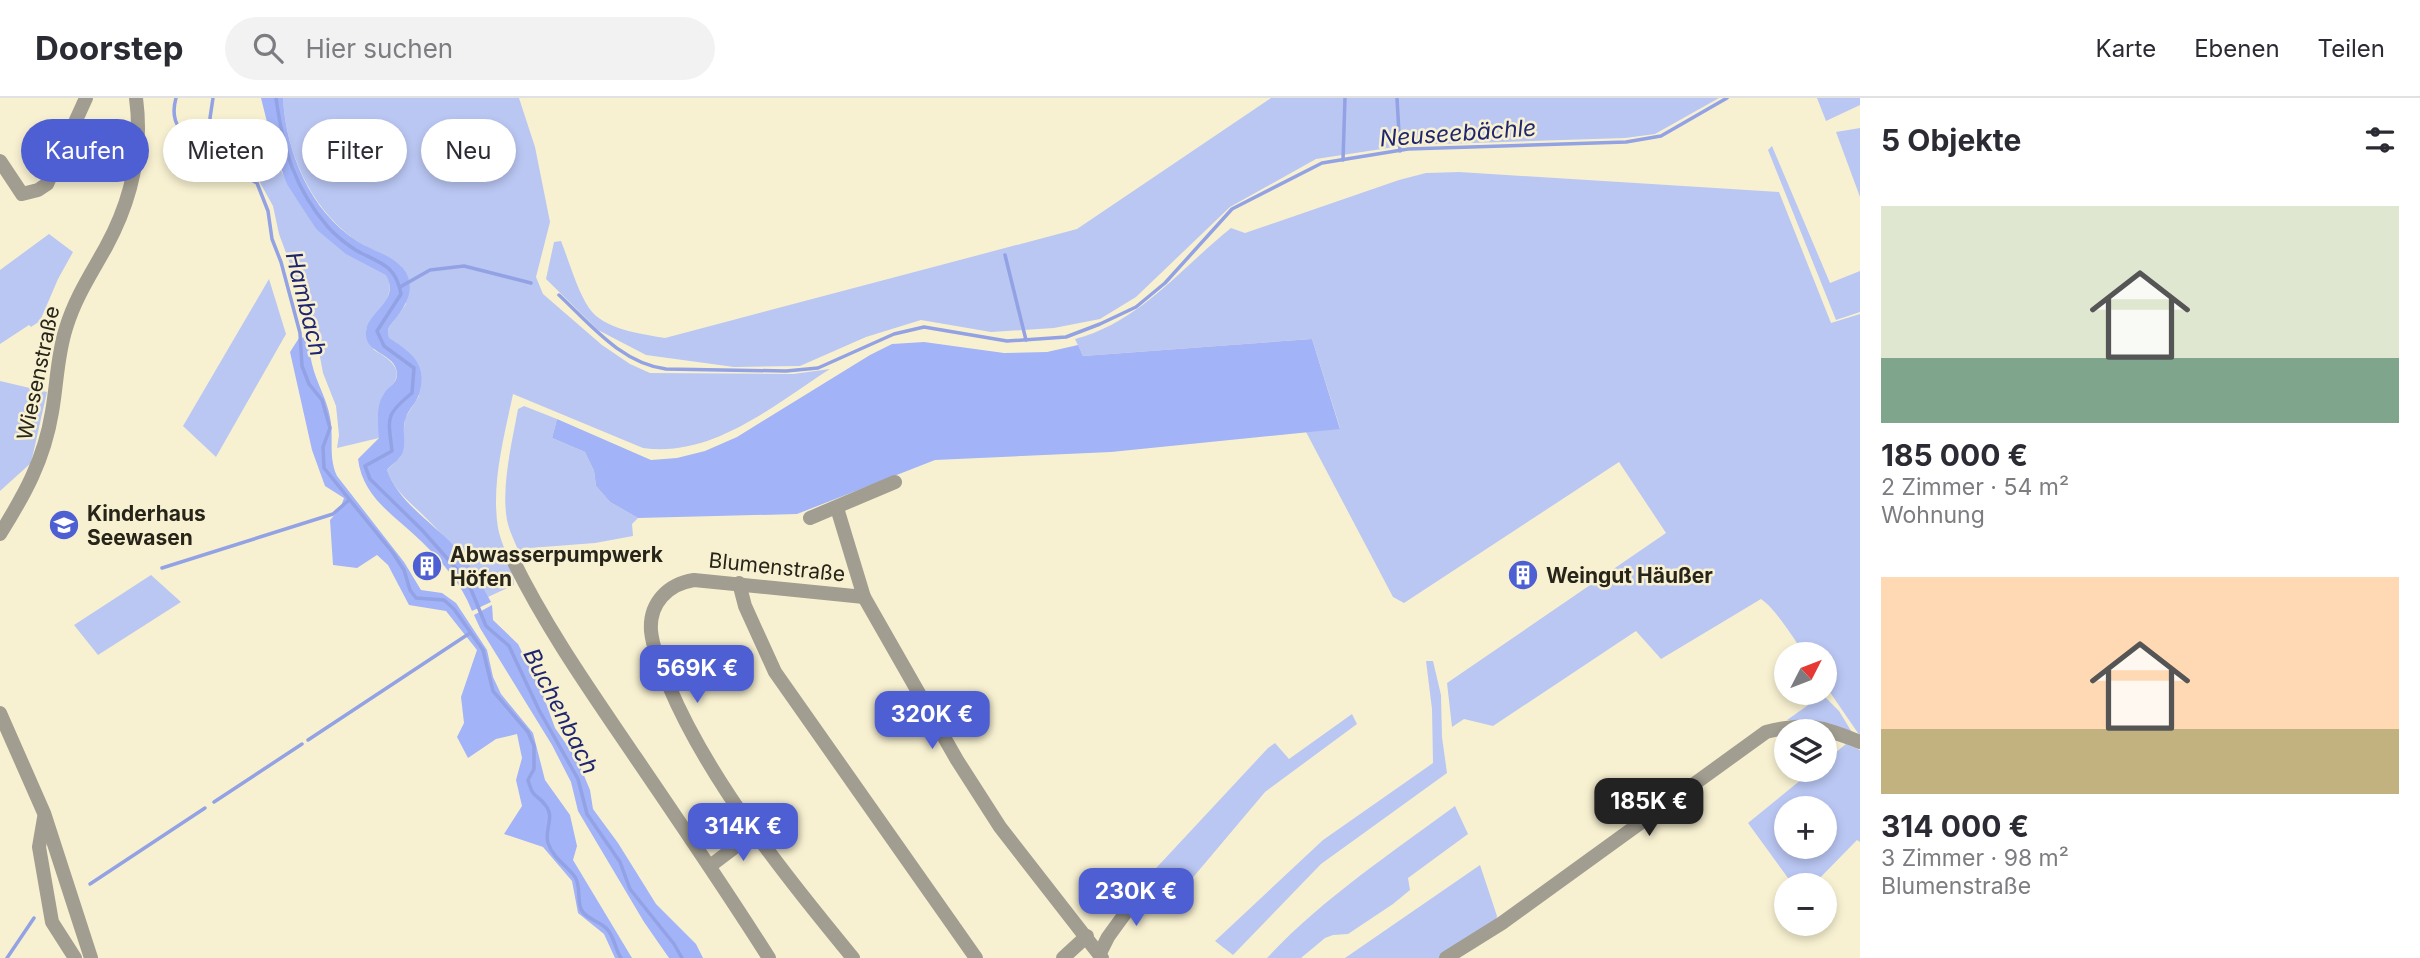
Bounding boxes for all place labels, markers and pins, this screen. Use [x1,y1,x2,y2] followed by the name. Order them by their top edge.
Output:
[87,501,206,550] place label: Kinderhaus Seewasen
[47,508,81,542] school or university icon: Kinderhaus Seewasen
[450,542,664,591] place label: Abwasserpumpwerk Höfen
[410,549,444,583] building icon: Abwasserpumpwerk Höfen
[1506,558,1540,592] building icon: Weingut Häußer
[1546,563,1713,588] place label: Weingut Häußer
[640,646,754,705] pin: 569K €
[875,692,989,751] pin: 320K €
[1592,778,1706,838] pin: 185K €
[686,804,800,863] pin: 314K €
[1079,868,1193,928] pin: 230K €

